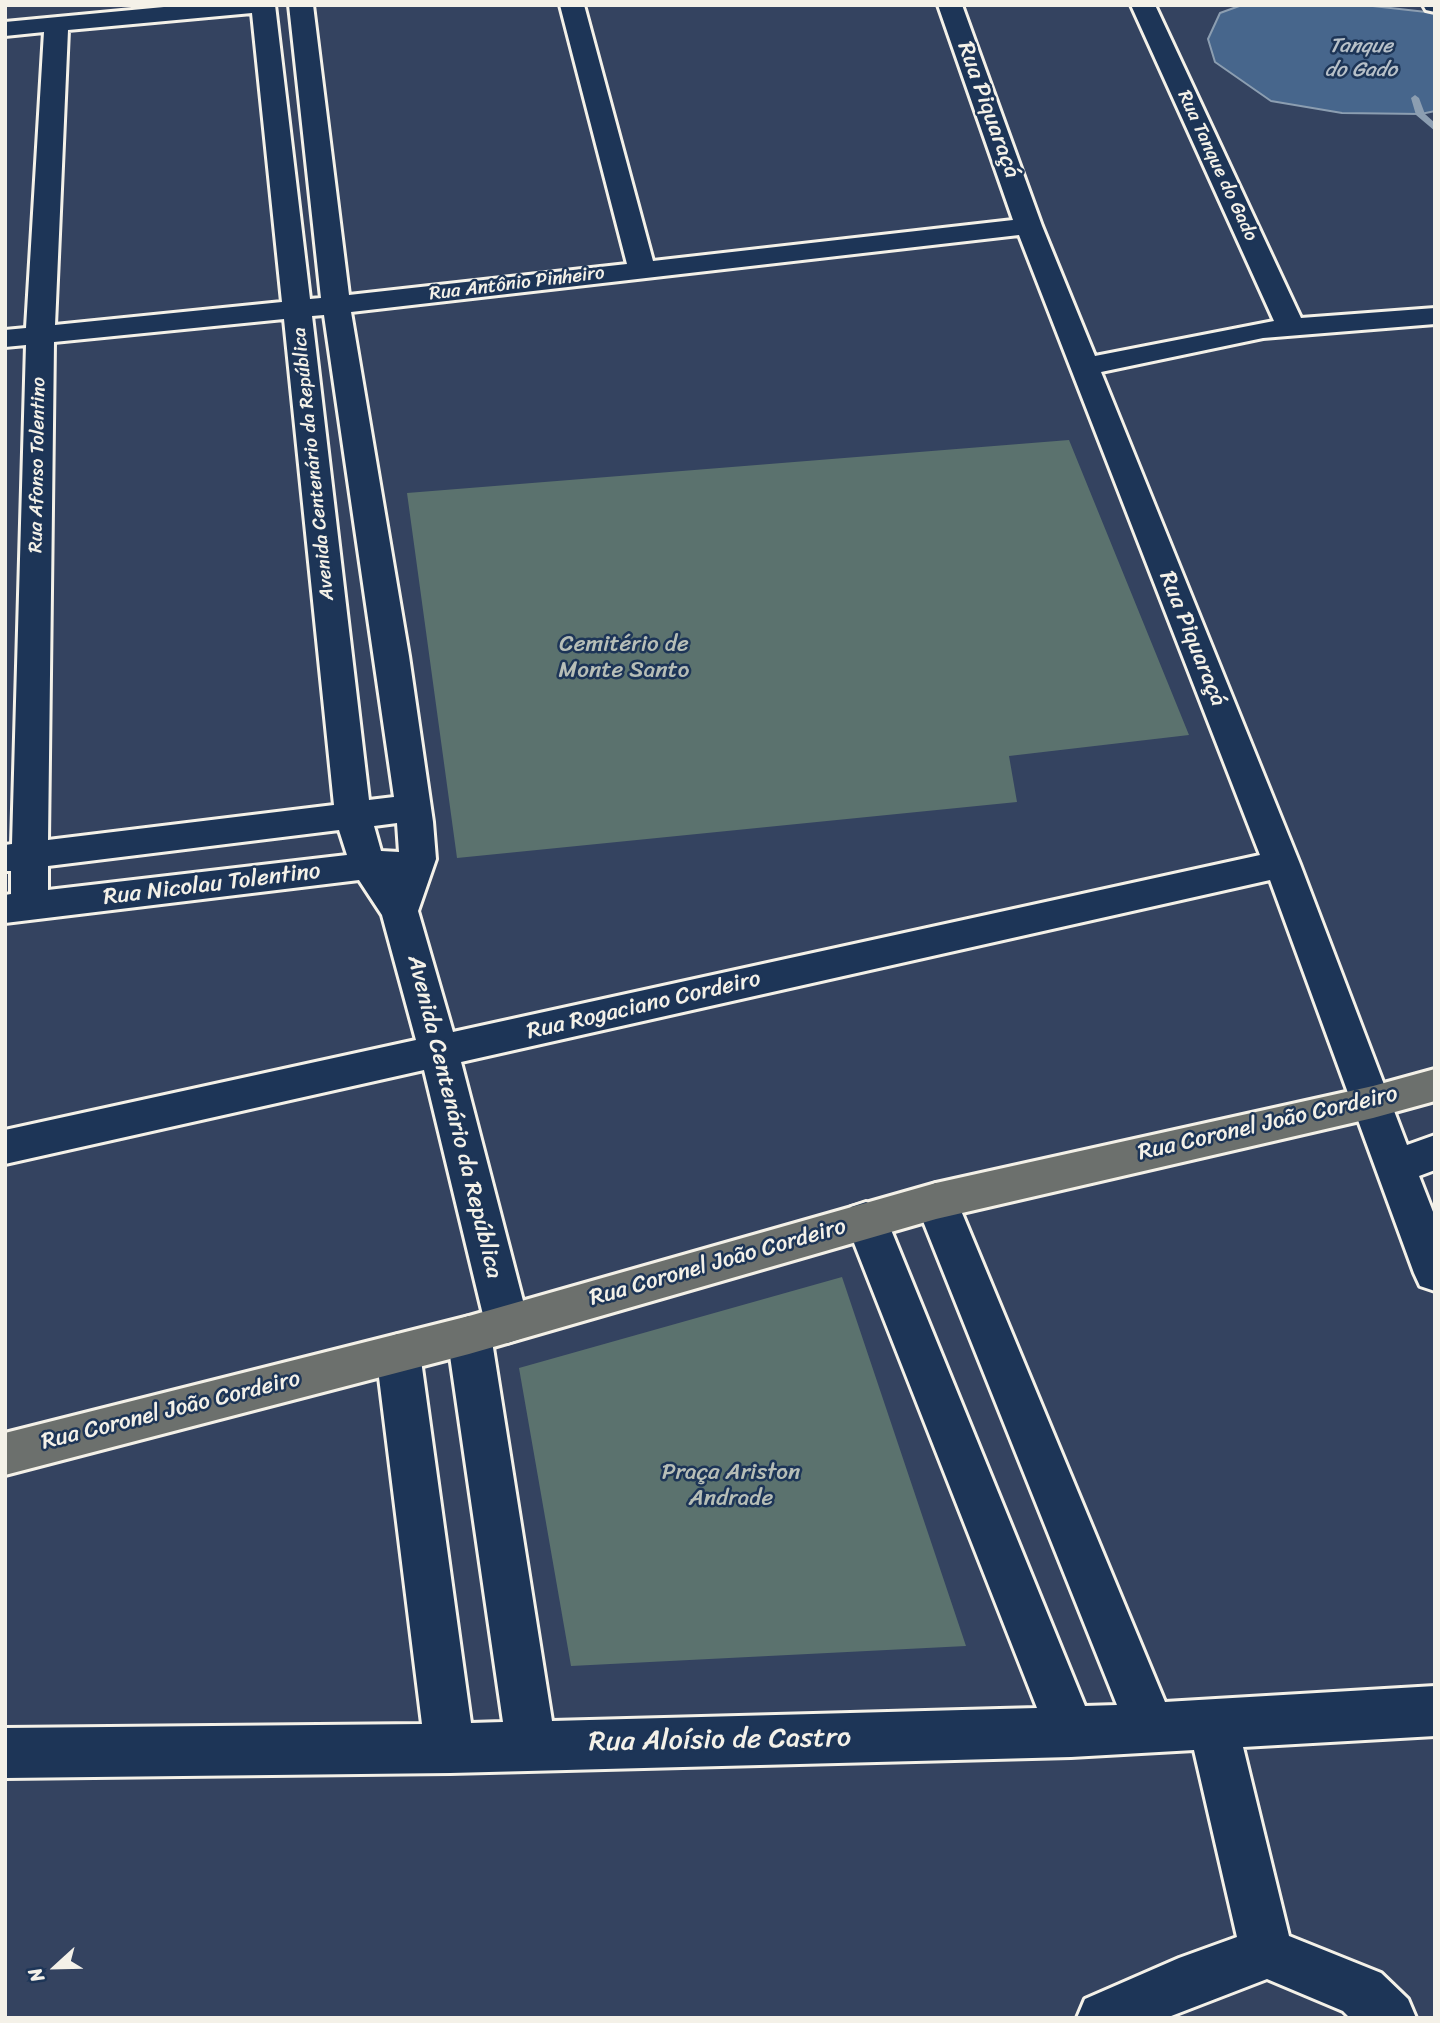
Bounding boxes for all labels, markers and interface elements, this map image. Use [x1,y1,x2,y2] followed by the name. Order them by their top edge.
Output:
[1325,34,1397,84] water label: Tanque do Gado
[951,38,1025,182] street label: Rua Piquaraçá
[1172,87,1262,245] street label: Rua Tanque do Gado
[428,262,606,306] street label: Rua Antônio Pinheiro
[288,326,340,602] street label: Avenida Centenário da República
[25,377,51,553] street label: Rua Afonso Tolentino
[1152,567,1232,711] street label: Rua Piquaraçá
[559,631,689,685] park label: Cemitério de Monte Santo
[102,858,322,912] street label: Rua Nicolau Tolentino
[400,953,508,1281] street label: Avenida Centenário da República
[524,966,764,1046] street label: Rua Rogaciano Cordeiro
[1136,1081,1400,1167] street label: Rua Coronel João Cordeiro
[587,1213,849,1313] street label: Rua Coronel João Cordeiro
[39,1365,303,1457] street label: Rua Coronel João Cordeiro
[662,1459,800,1513] park label: Praça Ariston Andrade
[589,1722,851,1760] street label: Rua Aloísio de Castro
[21,1932,91,2002] north arrow
[18,1963,54,1987] text: N

